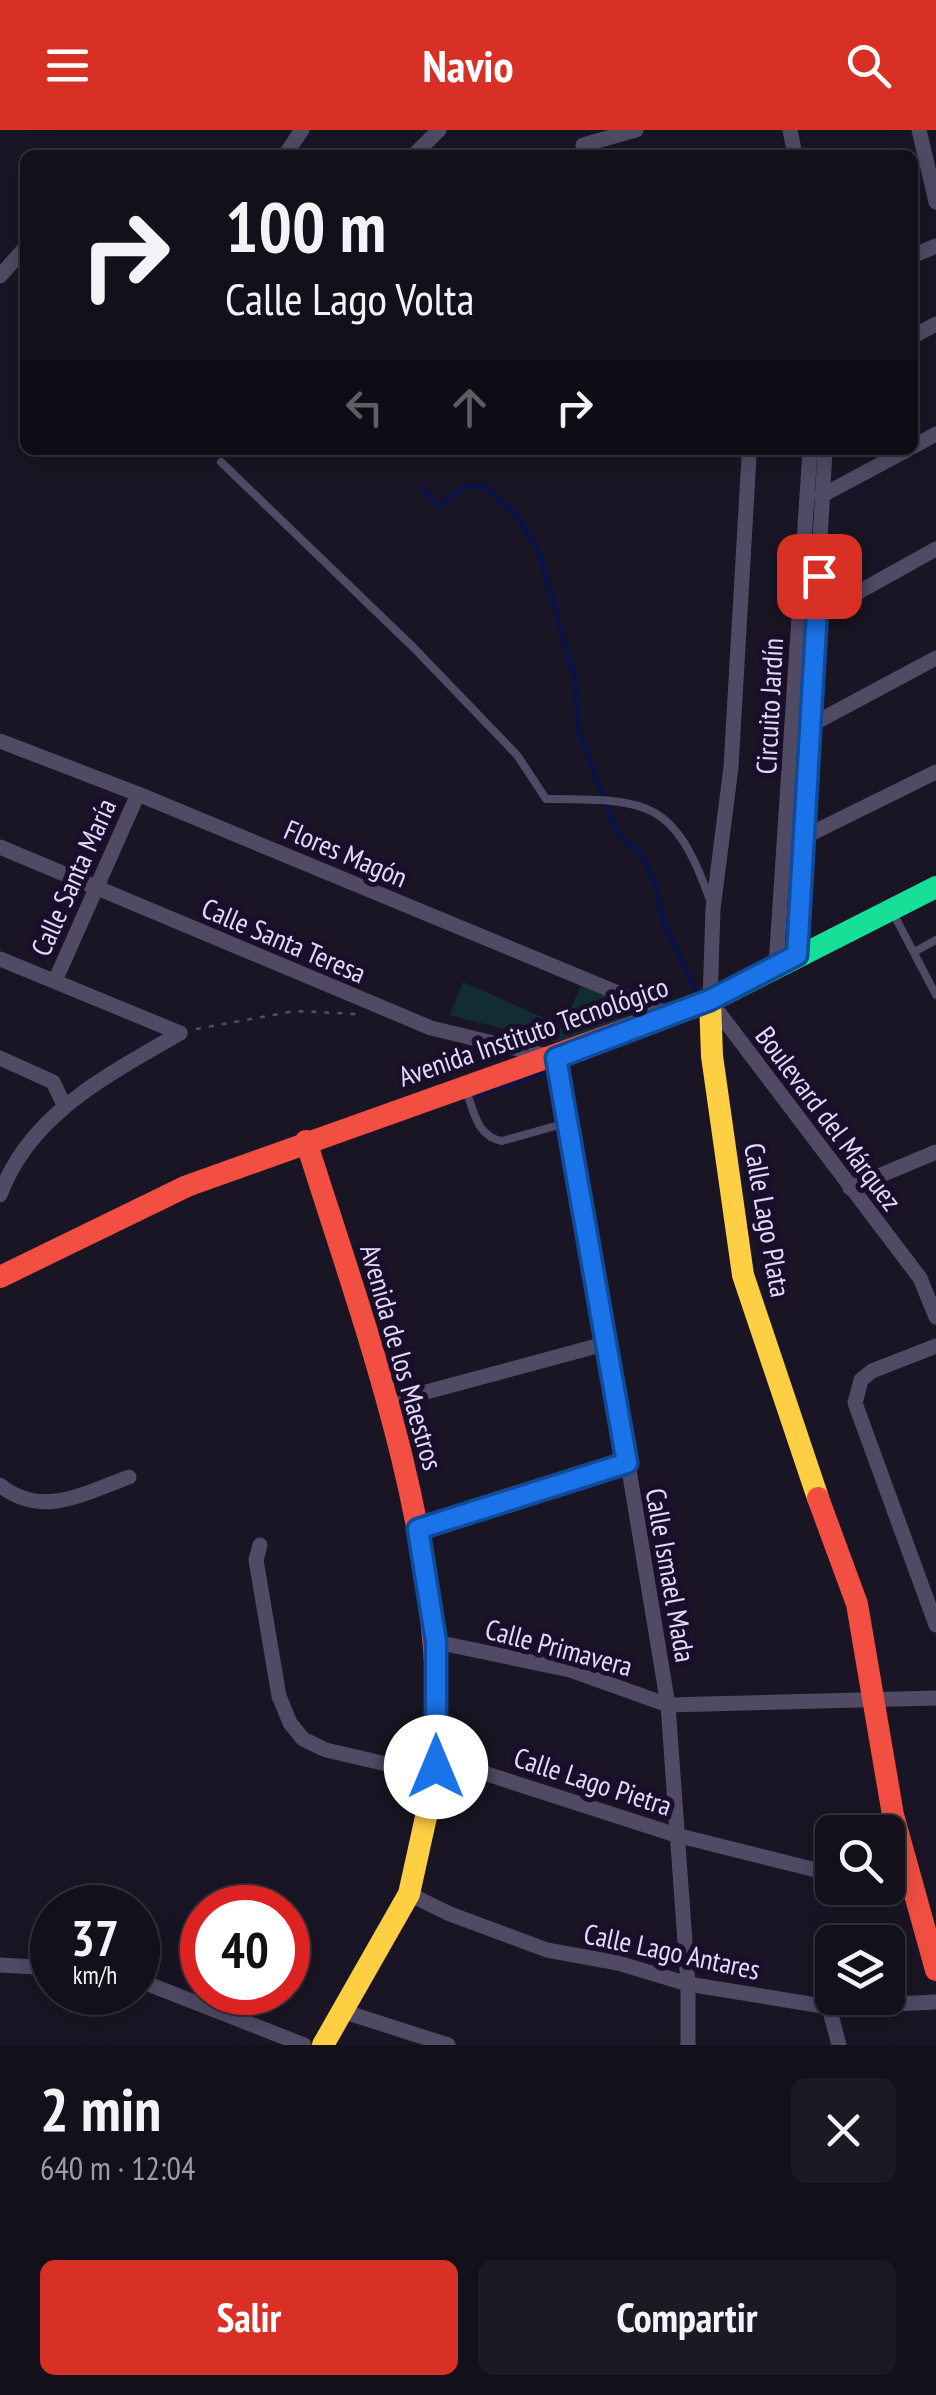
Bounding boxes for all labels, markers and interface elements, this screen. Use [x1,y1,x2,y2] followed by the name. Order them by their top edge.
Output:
[423,36,514,94] text: Navio
[40,38,95,93] icon: menu
[841,38,896,93] icon: search
[225,181,386,271] text: 100 m
[60,190,190,320] icon: right
[225,269,474,327] text: Calle Lago Volta
[337,380,392,435] icon: left
[442,380,497,435] icon: ahead
[547,380,602,435] icon: right
[777,534,862,619] pin
[792,549,847,604] icon: arrive
[747,637,791,775] street label: Circuito Jardín
[22,793,124,961] street label: Calle Santa María
[279,811,413,895] street label: Flores Magón
[196,889,372,991] street label: Calle Santa Teresa
[393,967,673,1095] street label: Avenida Instituto Tecnológico
[748,1018,910,1218] street label: Boulevard del Márquez
[736,1140,800,1300] street label: Calle Lago Plata
[352,1240,452,1474] street label: Avenida de los Maestros
[637,1485,705,1665] street label: Calle Ismael Mada
[481,1610,637,1684] street label: Calle Primavera
[384,1715,488,1819] position arrow
[509,1738,677,1824] street label: Calle Lago Pietra
[815,1815,905,2015] map controls
[815,1815,905,1905] button: search
[180,1885,310,2015] speed limit sign: 40
[71,1905,119,1970] text: 37
[581,1914,763,1988] street label: Calle Lago Antares
[815,1925,905,2015] button: layers
[73,1959,117,1991] text: km/h
[40,2070,161,2148] text: 2 min
[791,2078,896,2183] button: close
[40,2147,195,2189] text: 640 m · 12:04
[40,2260,458,2375] button: Salir
[478,2260,896,2375] button: Compartir

